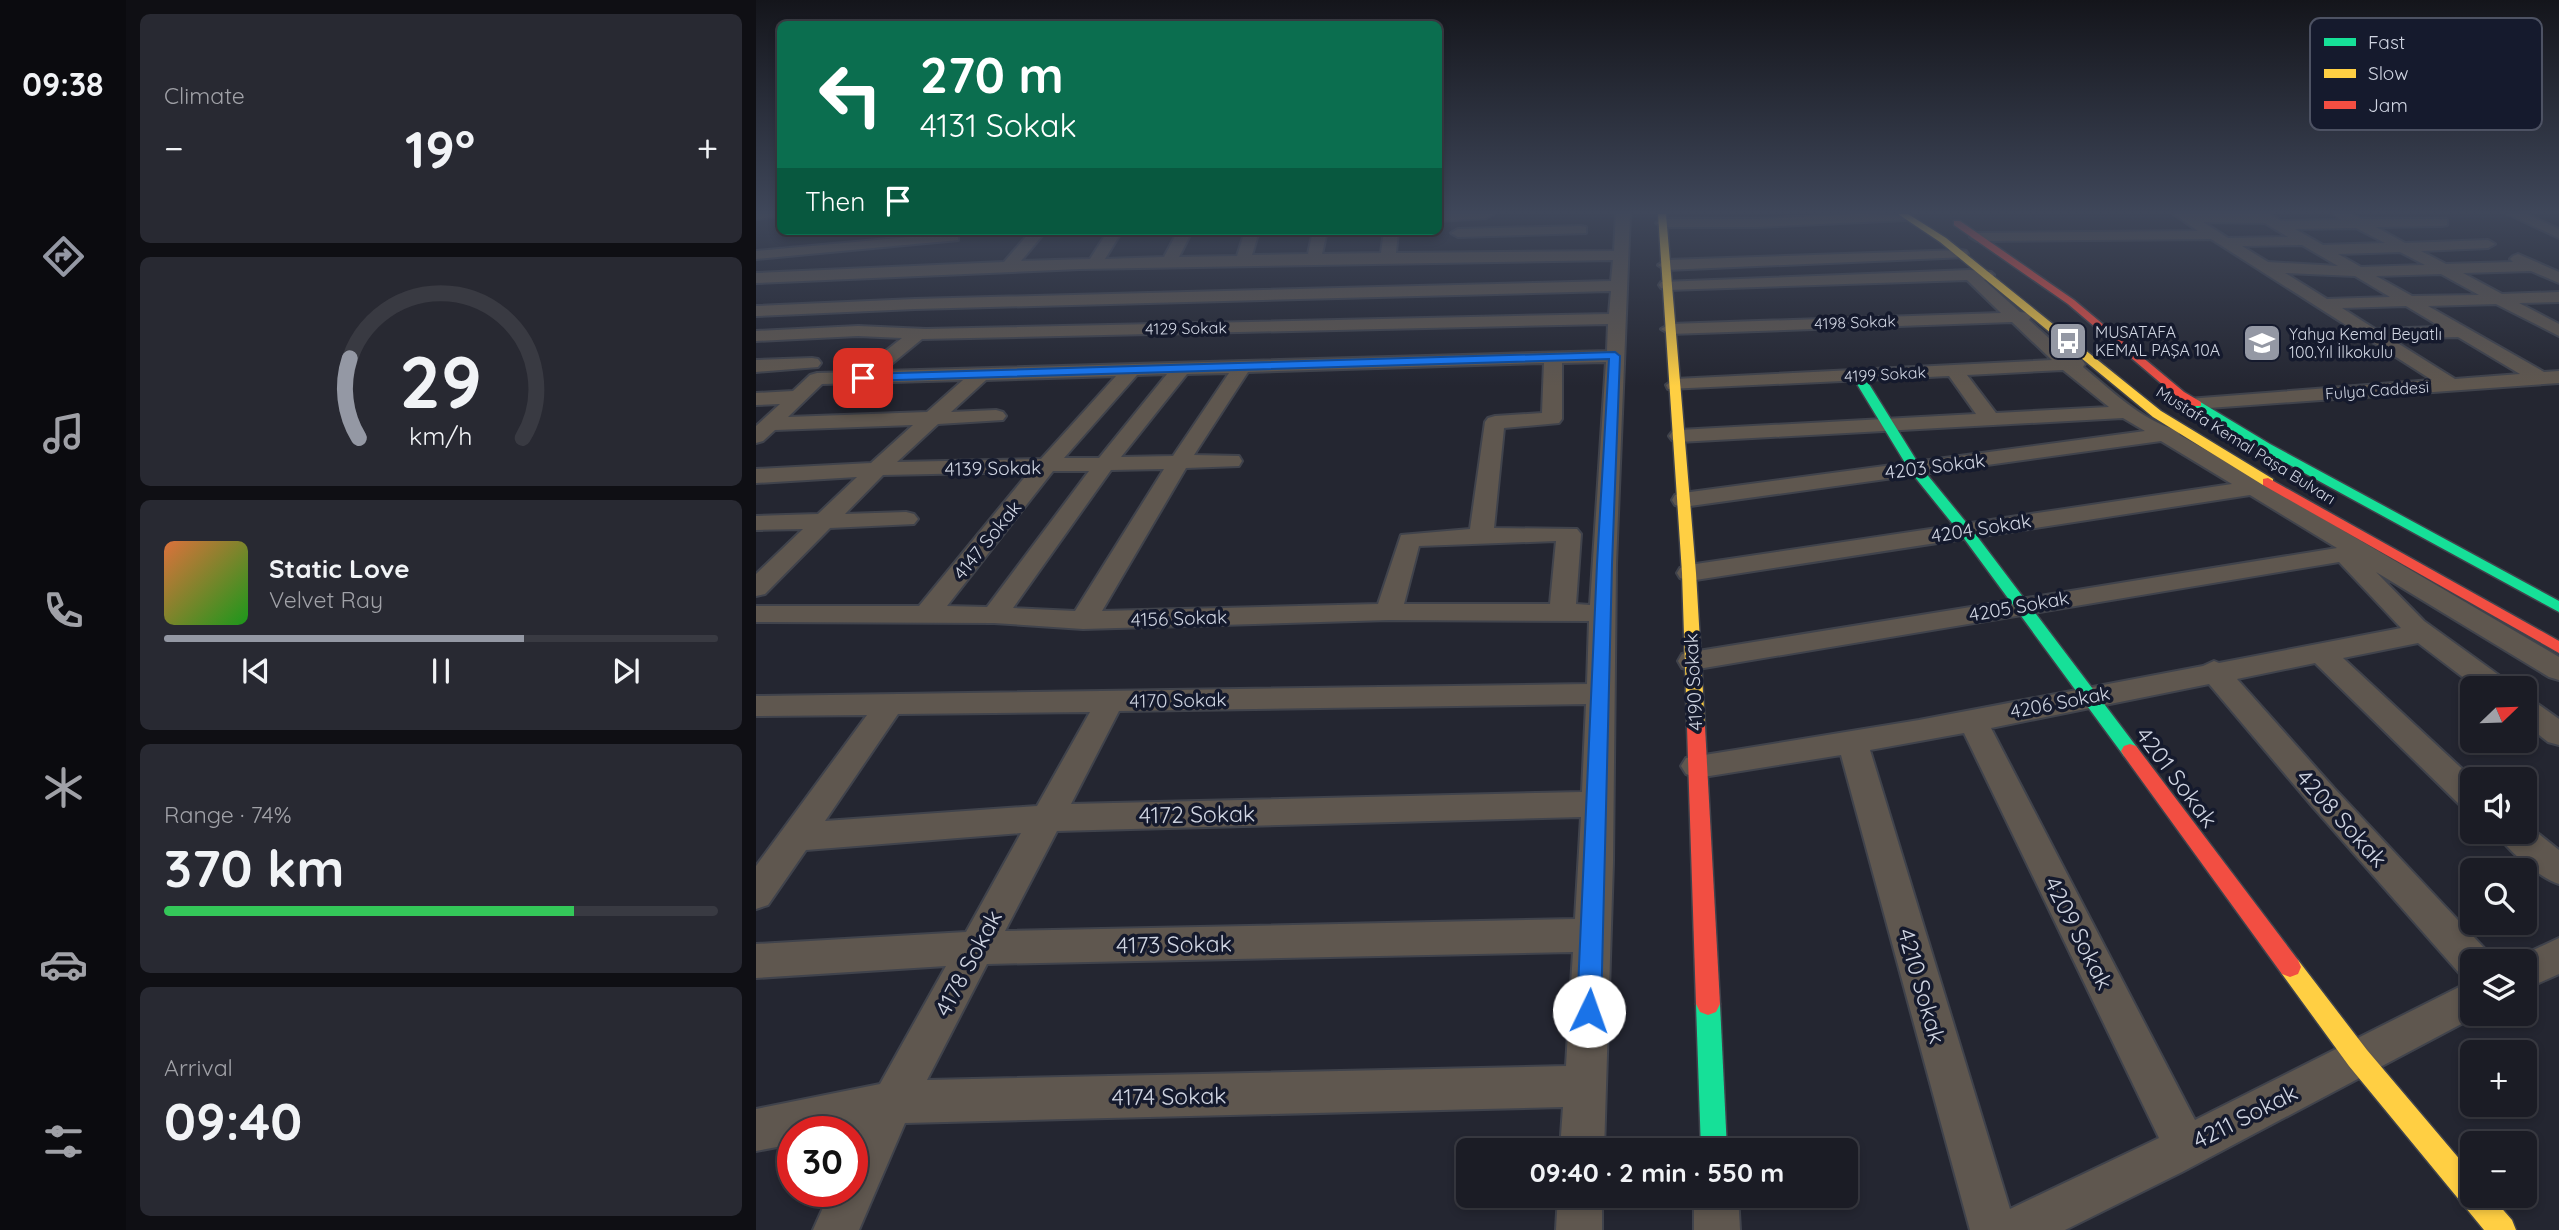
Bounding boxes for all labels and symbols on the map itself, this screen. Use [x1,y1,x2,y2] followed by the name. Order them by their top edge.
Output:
[2310,18,2542,130] legend
[2368,30,2405,54] text: Fast
[2368,61,2409,85] text: Slow
[2368,93,2408,117] text: Jam
[1814,311,1896,333] street label: 4198 Sokak
[1145,317,1227,339] street label: 4129 Sokak
[2047,320,2089,362] bus stop icon: MUSATAFA KEMAL PAŞA 10A
[2095,322,2220,360] place label: MUSATAFA KEMAL PAŞA 10A
[2241,322,2283,364] school or university icon: Yahya Kemal Beyatlı 100.Yıl İlkokulu
[2289,324,2442,362] place label: Yahya Kemal Beyatlı 100.Yıl İlkokulu
[833,348,893,408] pin
[1844,362,1926,386] street label: 4199 Sokak
[2324,376,2430,404] street label: Fulya Caddesi
[2153,381,2339,509] street label: Mustafa Kemal Paşa Bulvarı
[1883,448,1987,484] street label: 4203 Sokak
[945,455,1041,481] street label: 4139 Sokak
[948,496,1026,584] street label: 4147 Sokak
[1929,508,2033,548] street label: 4204 Sokak
[1967,585,2071,627] street label: 4205 Sokak
[1130,604,1228,632] street label: 4156 Sokak
[1678,632,1708,732] street label: 4190 Sokak
[2460,676,2538,752] north arrow
[2008,681,2112,723] street label: 4206 Sokak
[1129,687,1227,713] street label: 4170 Sokak
[2130,721,2224,833] street label: 4201 Sokak
[2290,763,2394,873] street label: 4208 Sokak
[1138,798,1256,830] street label: 4172 Sokak
[2038,872,2120,994] street label: 4209 Sokak
[928,905,1008,1021] street label: 4178 Sokak
[1892,925,1952,1047] street label: 4210 Sokak
[1116,928,1232,960] street label: 4173 Sokak
[1552,974,1626,1048] position arrow
[2188,1077,2302,1155] street label: 4211 Sokak
[1111,1080,1227,1112] street label: 4174 Sokak
[777,1116,868,1207] speed limit sign: 30

